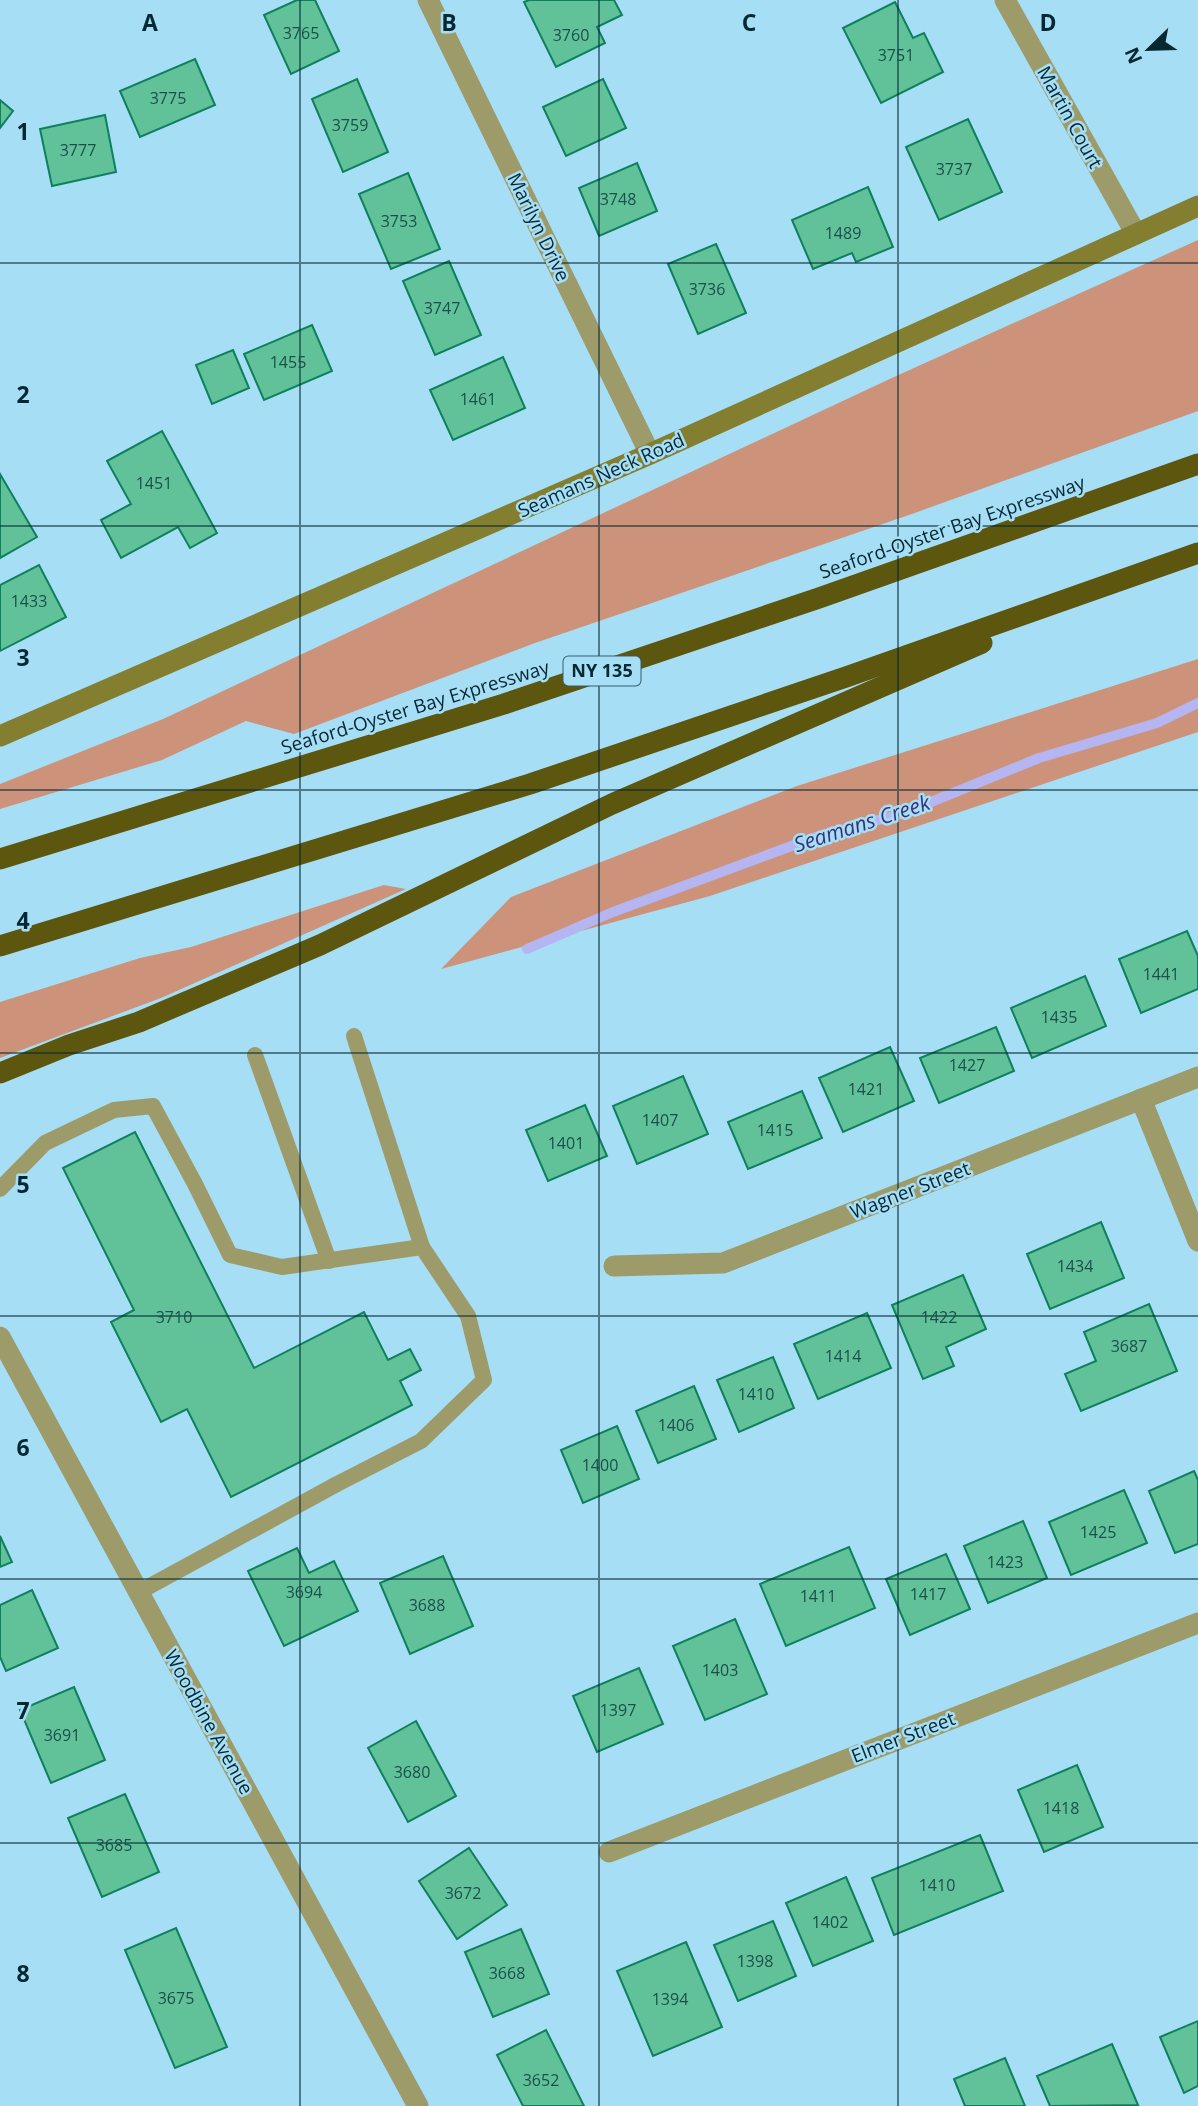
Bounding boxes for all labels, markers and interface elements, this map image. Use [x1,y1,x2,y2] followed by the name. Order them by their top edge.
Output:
[142,6,158,38] text: A
[441,6,457,38] text: B
[742,6,756,38] text: C
[1039,6,1057,38] text: D
[1114,14,1184,84] north arrow
[283,22,319,44] house number: 3765
[553,24,589,46] house number: 3760
[1118,43,1148,68] text: N
[878,44,914,66] house number: 3751
[1031,61,1109,173] street label: Martin Court
[150,87,186,109] house number: 3775
[332,114,368,136] house number: 3759
[16,115,30,147] text: 1
[60,139,96,161] house number: 3777
[936,158,972,180] house number: 3737
[502,168,576,286] street label: Marilyn Drive
[600,188,636,210] house number: 3748
[381,210,417,232] house number: 3753
[825,222,861,244] house number: 1489
[689,278,725,300] house number: 3736
[424,297,460,319] house number: 3747
[270,351,306,373] house number: 1455
[16,378,30,410] text: 2
[460,388,496,410] house number: 1461
[514,427,688,523] street label: Seamans Neck Road
[816,469,1089,585] street label: Seaford-Oyster Bay Expressway
[136,472,172,494] house number: 1451
[11,590,47,612] house number: 1433
[16,641,30,673] text: 3
[278,654,553,760] street label: Seaford-Oyster Bay Expressway
[564,656,640,686] road number: NY 135
[790,788,934,858] water label: Seamans Creek
[16,904,30,936] text: 4
[1143,963,1179,985] house number: 1441
[1041,1006,1077,1028] house number: 1435
[949,1054,985,1076] house number: 1427
[848,1078,884,1100] house number: 1421
[642,1109,678,1131] house number: 1407
[757,1119,793,1141] house number: 1415
[548,1132,584,1154] house number: 1401
[846,1155,974,1225] street label: Wagner Street
[16,1168,30,1200] text: 5
[1057,1255,1093,1277] house number: 1434
[156,1306,192,1328] house number: 3710
[921,1306,957,1328] house number: 1422
[1111,1335,1147,1357] house number: 3687
[825,1345,861,1367] house number: 1414
[738,1383,774,1405] house number: 1410
[658,1414,694,1436] house number: 1406
[16,1431,30,1463] text: 6
[582,1454,618,1476] house number: 1400
[1080,1521,1116,1543] house number: 1425
[987,1551,1023,1573] house number: 1423
[286,1581,322,1603] house number: 3694
[910,1583,946,1605] house number: 1417
[800,1585,836,1607] house number: 1411
[409,1594,445,1616] house number: 3688
[158,1645,260,1799] street label: Woodbine Avenue
[702,1659,738,1681] house number: 1403
[16,1694,30,1726] text: 7
[600,1699,636,1721] house number: 1397
[847,1705,959,1769] street label: Elmer Street
[44,1724,80,1746] house number: 3691
[394,1761,430,1783] house number: 3680
[1043,1797,1079,1819] house number: 1418
[96,1834,132,1856] house number: 3685
[919,1874,955,1896] house number: 1410
[445,1882,481,1904] house number: 3672
[812,1911,848,1933] house number: 1402
[737,1950,773,1972] house number: 1398
[16,1957,30,1989] text: 8
[489,1962,525,1984] house number: 3668
[158,1987,194,2009] house number: 3675
[652,1988,688,2010] house number: 1394
[523,2069,559,2091] house number: 3652

